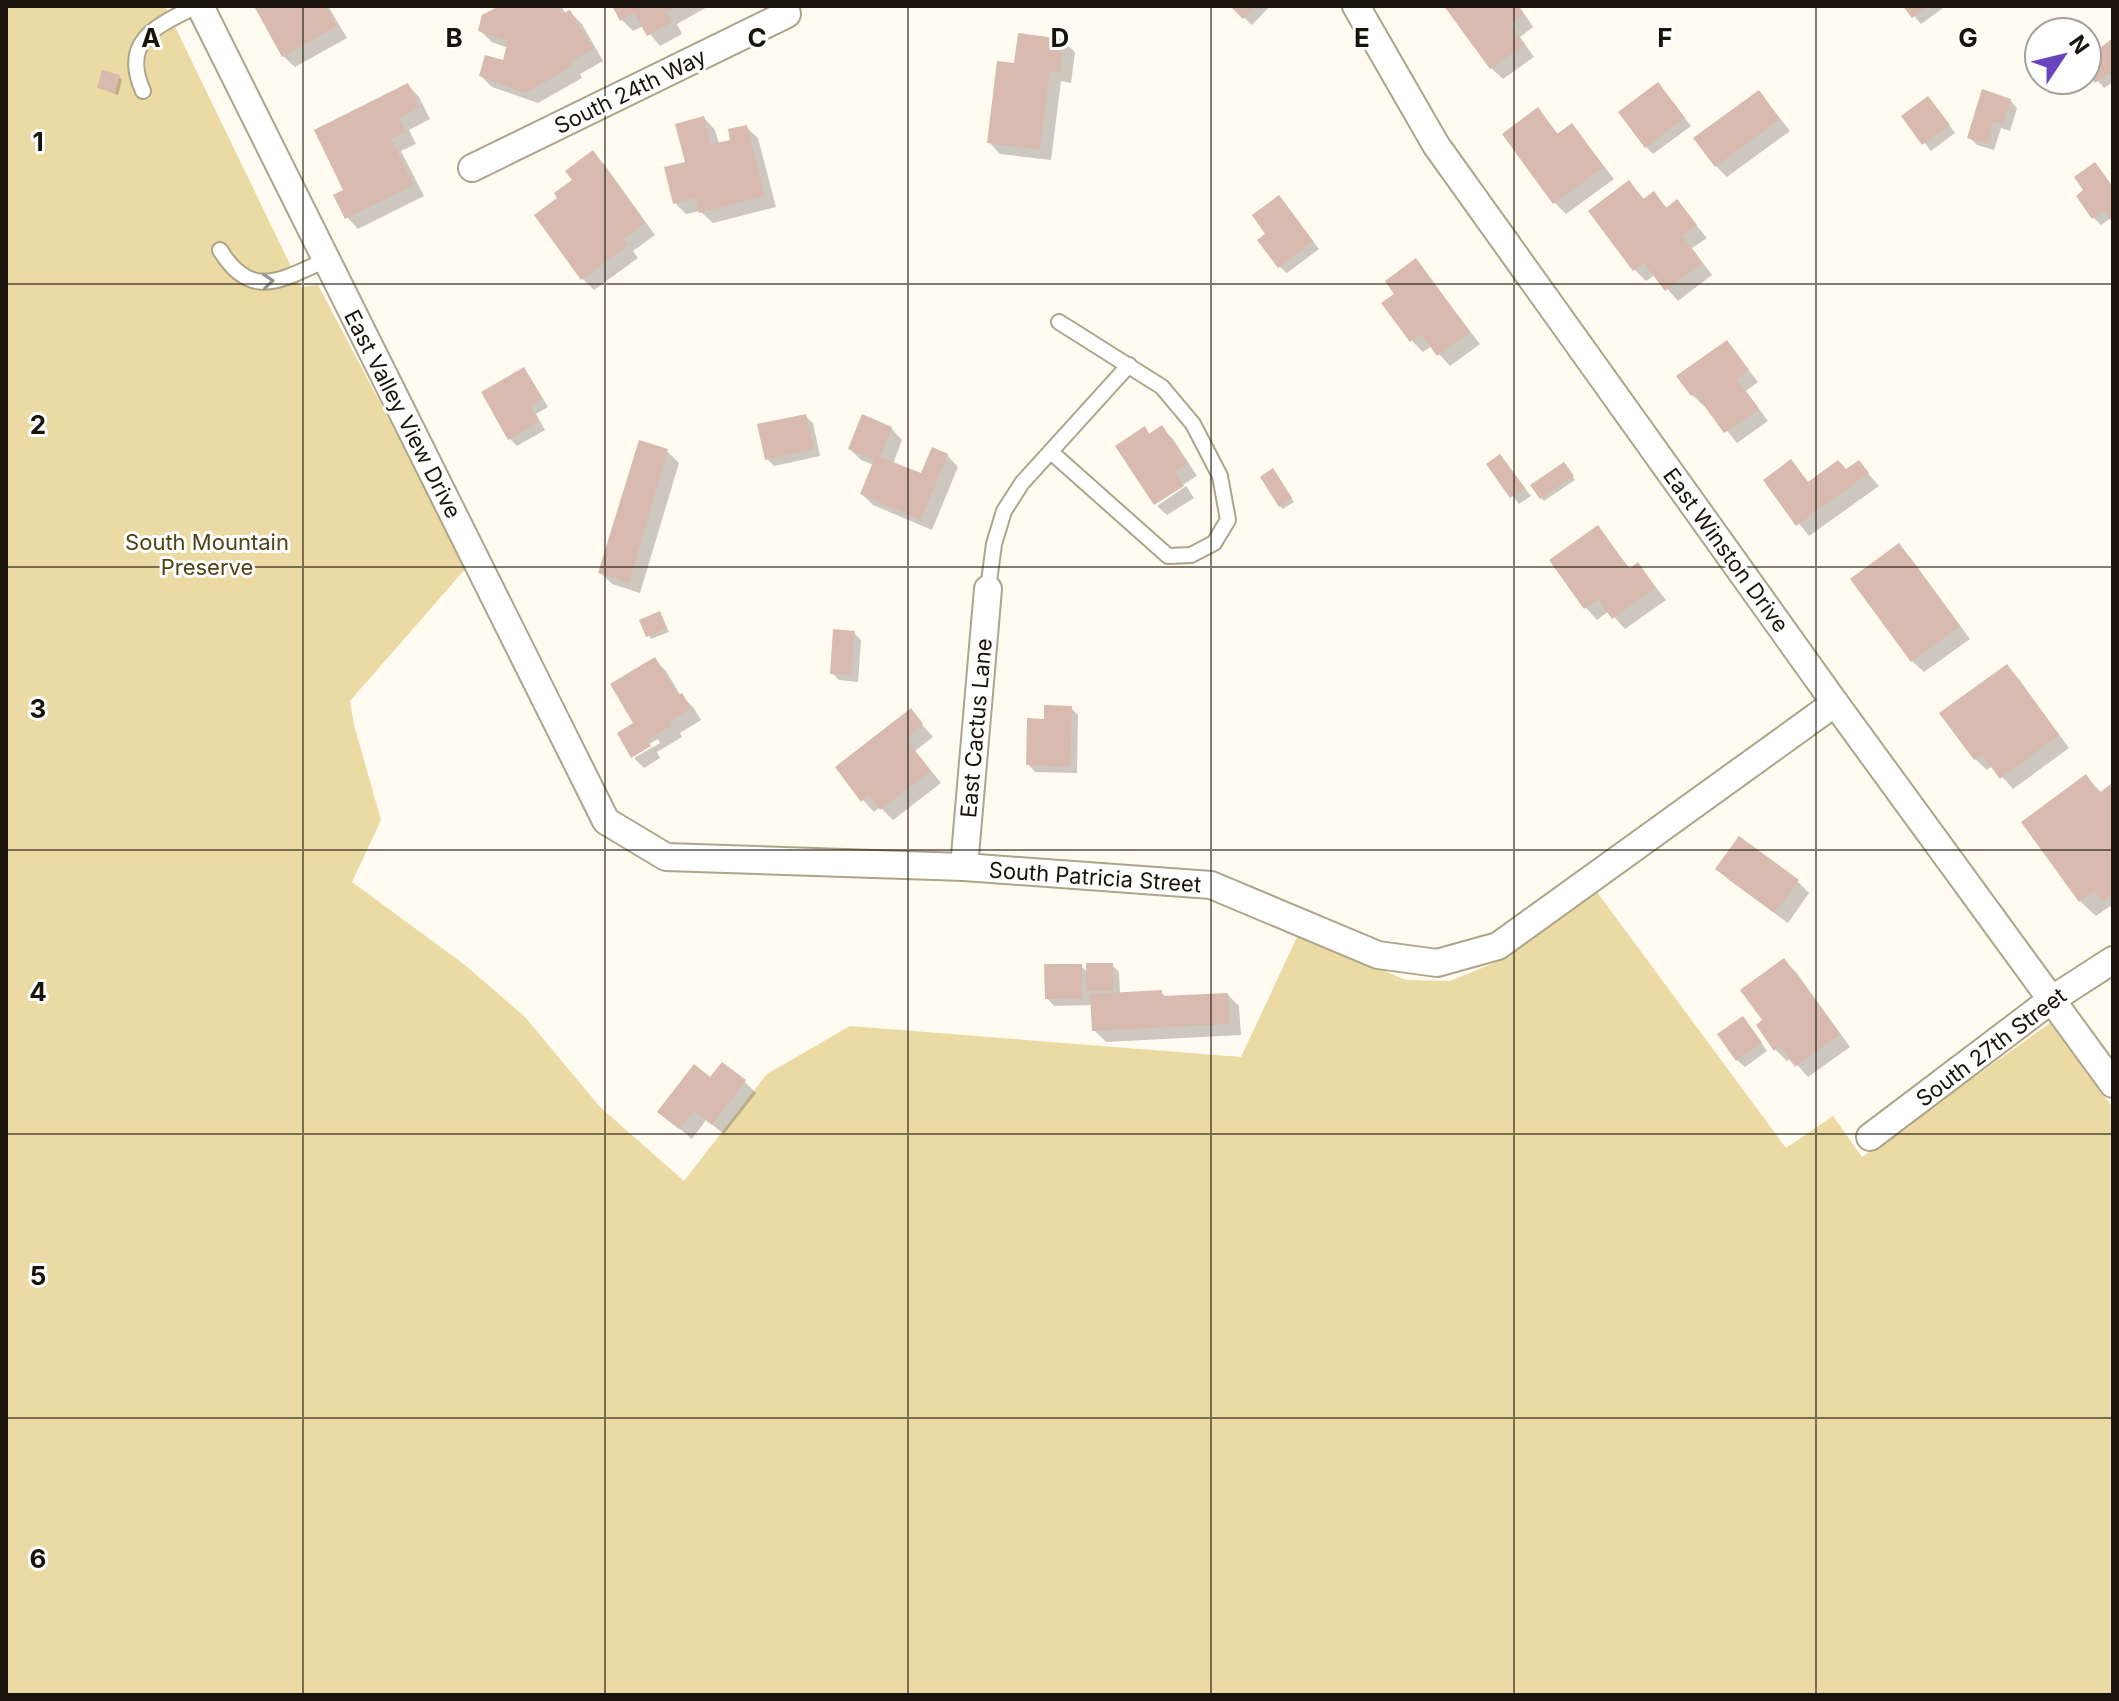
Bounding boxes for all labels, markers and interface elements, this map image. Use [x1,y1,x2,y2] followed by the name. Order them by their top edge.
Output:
[2023,16,2103,96] north arrow
[141,22,161,53] text: A
[445,22,463,53] text: B
[747,22,767,53] text: C
[1051,22,1069,53] text: D
[1354,22,1370,53] text: E
[1657,22,1673,53] text: F
[1958,22,1978,53] text: G
[2064,30,2095,59] text: N
[550,43,710,139] street label: South 24th Way
[32,126,44,157] text: 1
[262,273,275,290] one-way arrow
[339,305,467,523] street label: East Valley View Drive
[30,409,46,440] text: 2
[1658,463,1794,637] street label: East Winston Drive
[125,529,289,580] park label: South Mountain Preserve
[955,637,997,819] street label: East Cactus Lane
[30,693,46,724] text: 3
[988,857,1202,897] street label: South Patricia Street
[29,976,47,1007] text: 4
[1911,982,2071,1112] street label: South 27th Street
[30,1260,46,1291] text: 5
[30,1543,46,1574] text: 6

